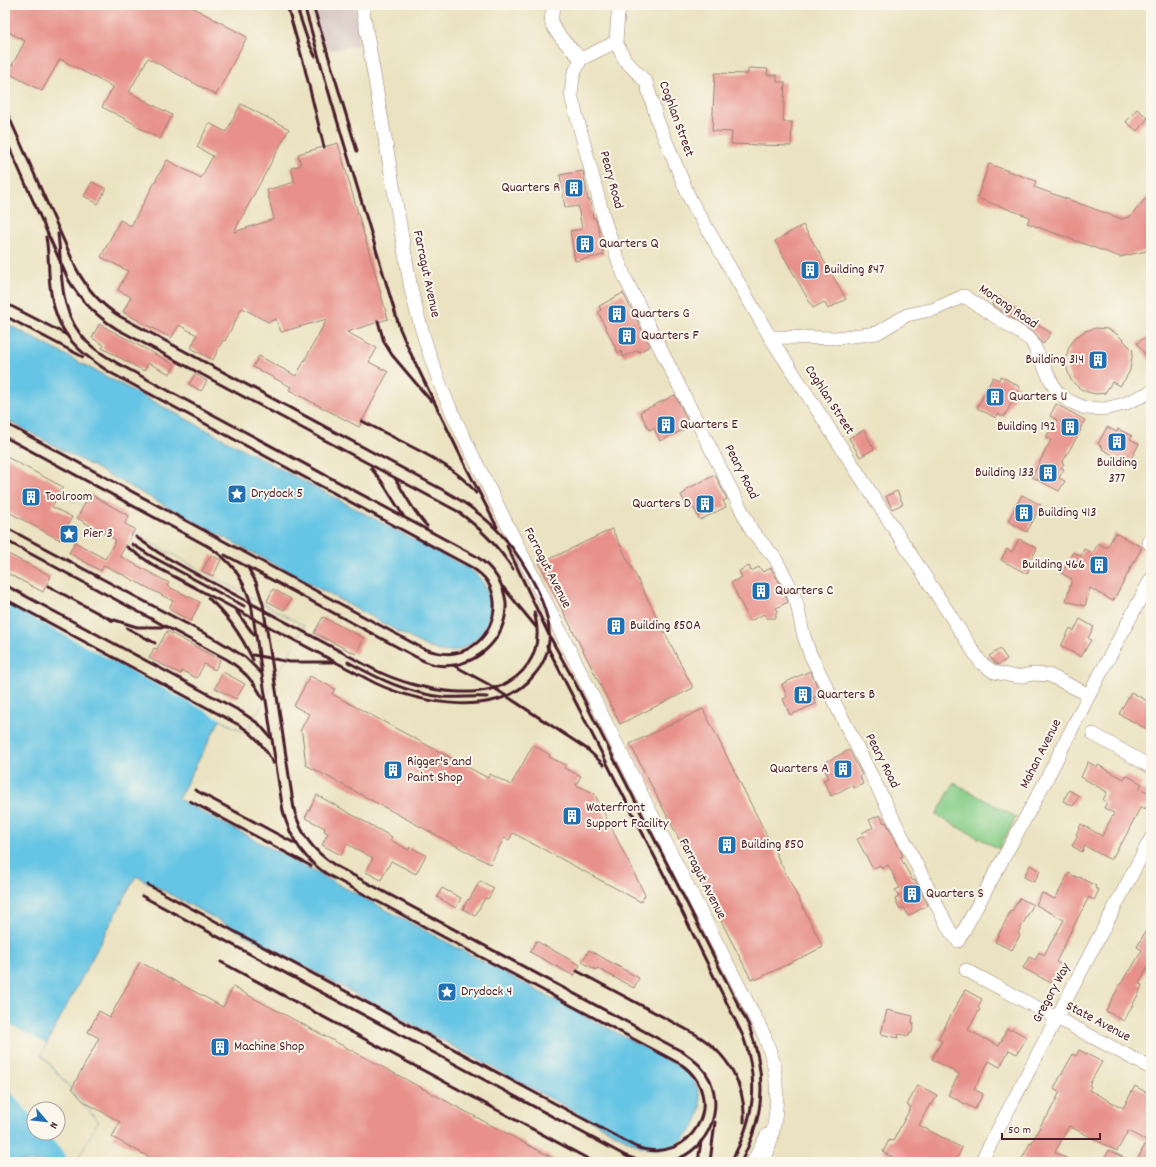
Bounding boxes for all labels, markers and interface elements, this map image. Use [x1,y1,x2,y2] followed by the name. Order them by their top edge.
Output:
[653,78,699,160] street label: Coghlan Street
[594,149,628,211] street label: Peary Road
[563,177,585,199] building icon: Quarters R
[502,178,560,198] place label: Quarters R
[407,229,445,319] street label: Farragut Avenue
[574,233,596,255] building icon: Quarters Q
[599,234,659,254] place label: Quarters Q
[799,259,821,281] building icon: Building 847
[824,260,884,280] place label: Building 847
[974,280,1042,334] street label: Morong Road
[606,303,628,325] building icon: Quarters G
[631,304,690,324] place label: Quarters G
[616,325,638,347] building icon: Quarters F
[641,326,700,346] place label: Quarters F
[1087,349,1109,371] building icon: Building 314
[1025,350,1084,370] place label: Building 314
[799,361,859,439] street label: Coghlan Street
[984,386,1006,408] building icon: Quarters U
[1009,387,1068,407] place label: Quarters U
[655,414,677,436] building icon: Quarters E
[680,415,739,435] place label: Quarters E
[1059,416,1081,438] building icon: Building 192
[997,417,1056,437] place label: Building 192
[1106,431,1128,453] building icon: Building 377
[719,441,763,503] street label: Peary Road
[1097,453,1137,489] place label: Building 377
[1037,462,1059,484] building icon: Building 133
[975,463,1034,483] place label: Building 133
[226,483,248,505] place icon: Drydock 5
[251,484,303,504] place label: Drydock 5
[20,486,42,508] building icon: Toolroom
[45,487,92,507] place label: Toolroom
[694,493,716,515] building icon: Quarters D
[632,494,691,514] place label: Quarters D
[1013,502,1035,524] building icon: Building 413
[1038,503,1097,523] place label: Building 413
[58,523,80,545] place icon: Pier 3
[83,524,113,544] place label: Pier 3
[518,524,576,612] street label: Farragut Avenue
[1088,554,1110,576] building icon: Building 466
[1022,555,1085,575] place label: Building 466
[750,580,772,602] building icon: Quarters C
[775,581,834,601] place label: Quarters C
[605,615,627,637] building icon: Building 850A
[630,616,701,636] place label: Building 850A
[792,684,814,706] building icon: Quarters B
[817,685,876,705] place label: Quarters B
[1015,716,1067,792] street label: Mahan Avenue
[860,730,904,792] street label: Peary Road
[407,752,471,788] place label: Rigger's and Paint Shop
[832,758,854,780] building icon: Quarters A
[382,759,404,781] building icon: Rigger's and Paint Shop
[770,759,829,779] place label: Quarters A
[586,798,669,834] place label: Waterfront Support Facility
[561,805,583,827] building icon: Waterfront Support Facility
[716,834,738,856] building icon: Building 850
[673,835,731,923] street label: Farragut Avenue
[741,835,804,855] place label: Building 850
[901,883,923,905] building icon: Quarters S
[926,884,984,904] place label: Quarters S
[1028,959,1076,1026] street label: Gregory Way
[436,981,458,1003] place icon: Drydock 4
[461,982,512,1002] place label: Drydock 4
[1062,997,1134,1047] street label: State Avenue
[209,1036,231,1058] building icon: Machine Shop
[234,1037,304,1057] place label: Machine Shop
[26,1101,66,1141] north arrow
[1002,1115,1100,1141] scale bar
[44,1119,61,1131] text: N
[1008,1122,1031,1139] text: 50 m

